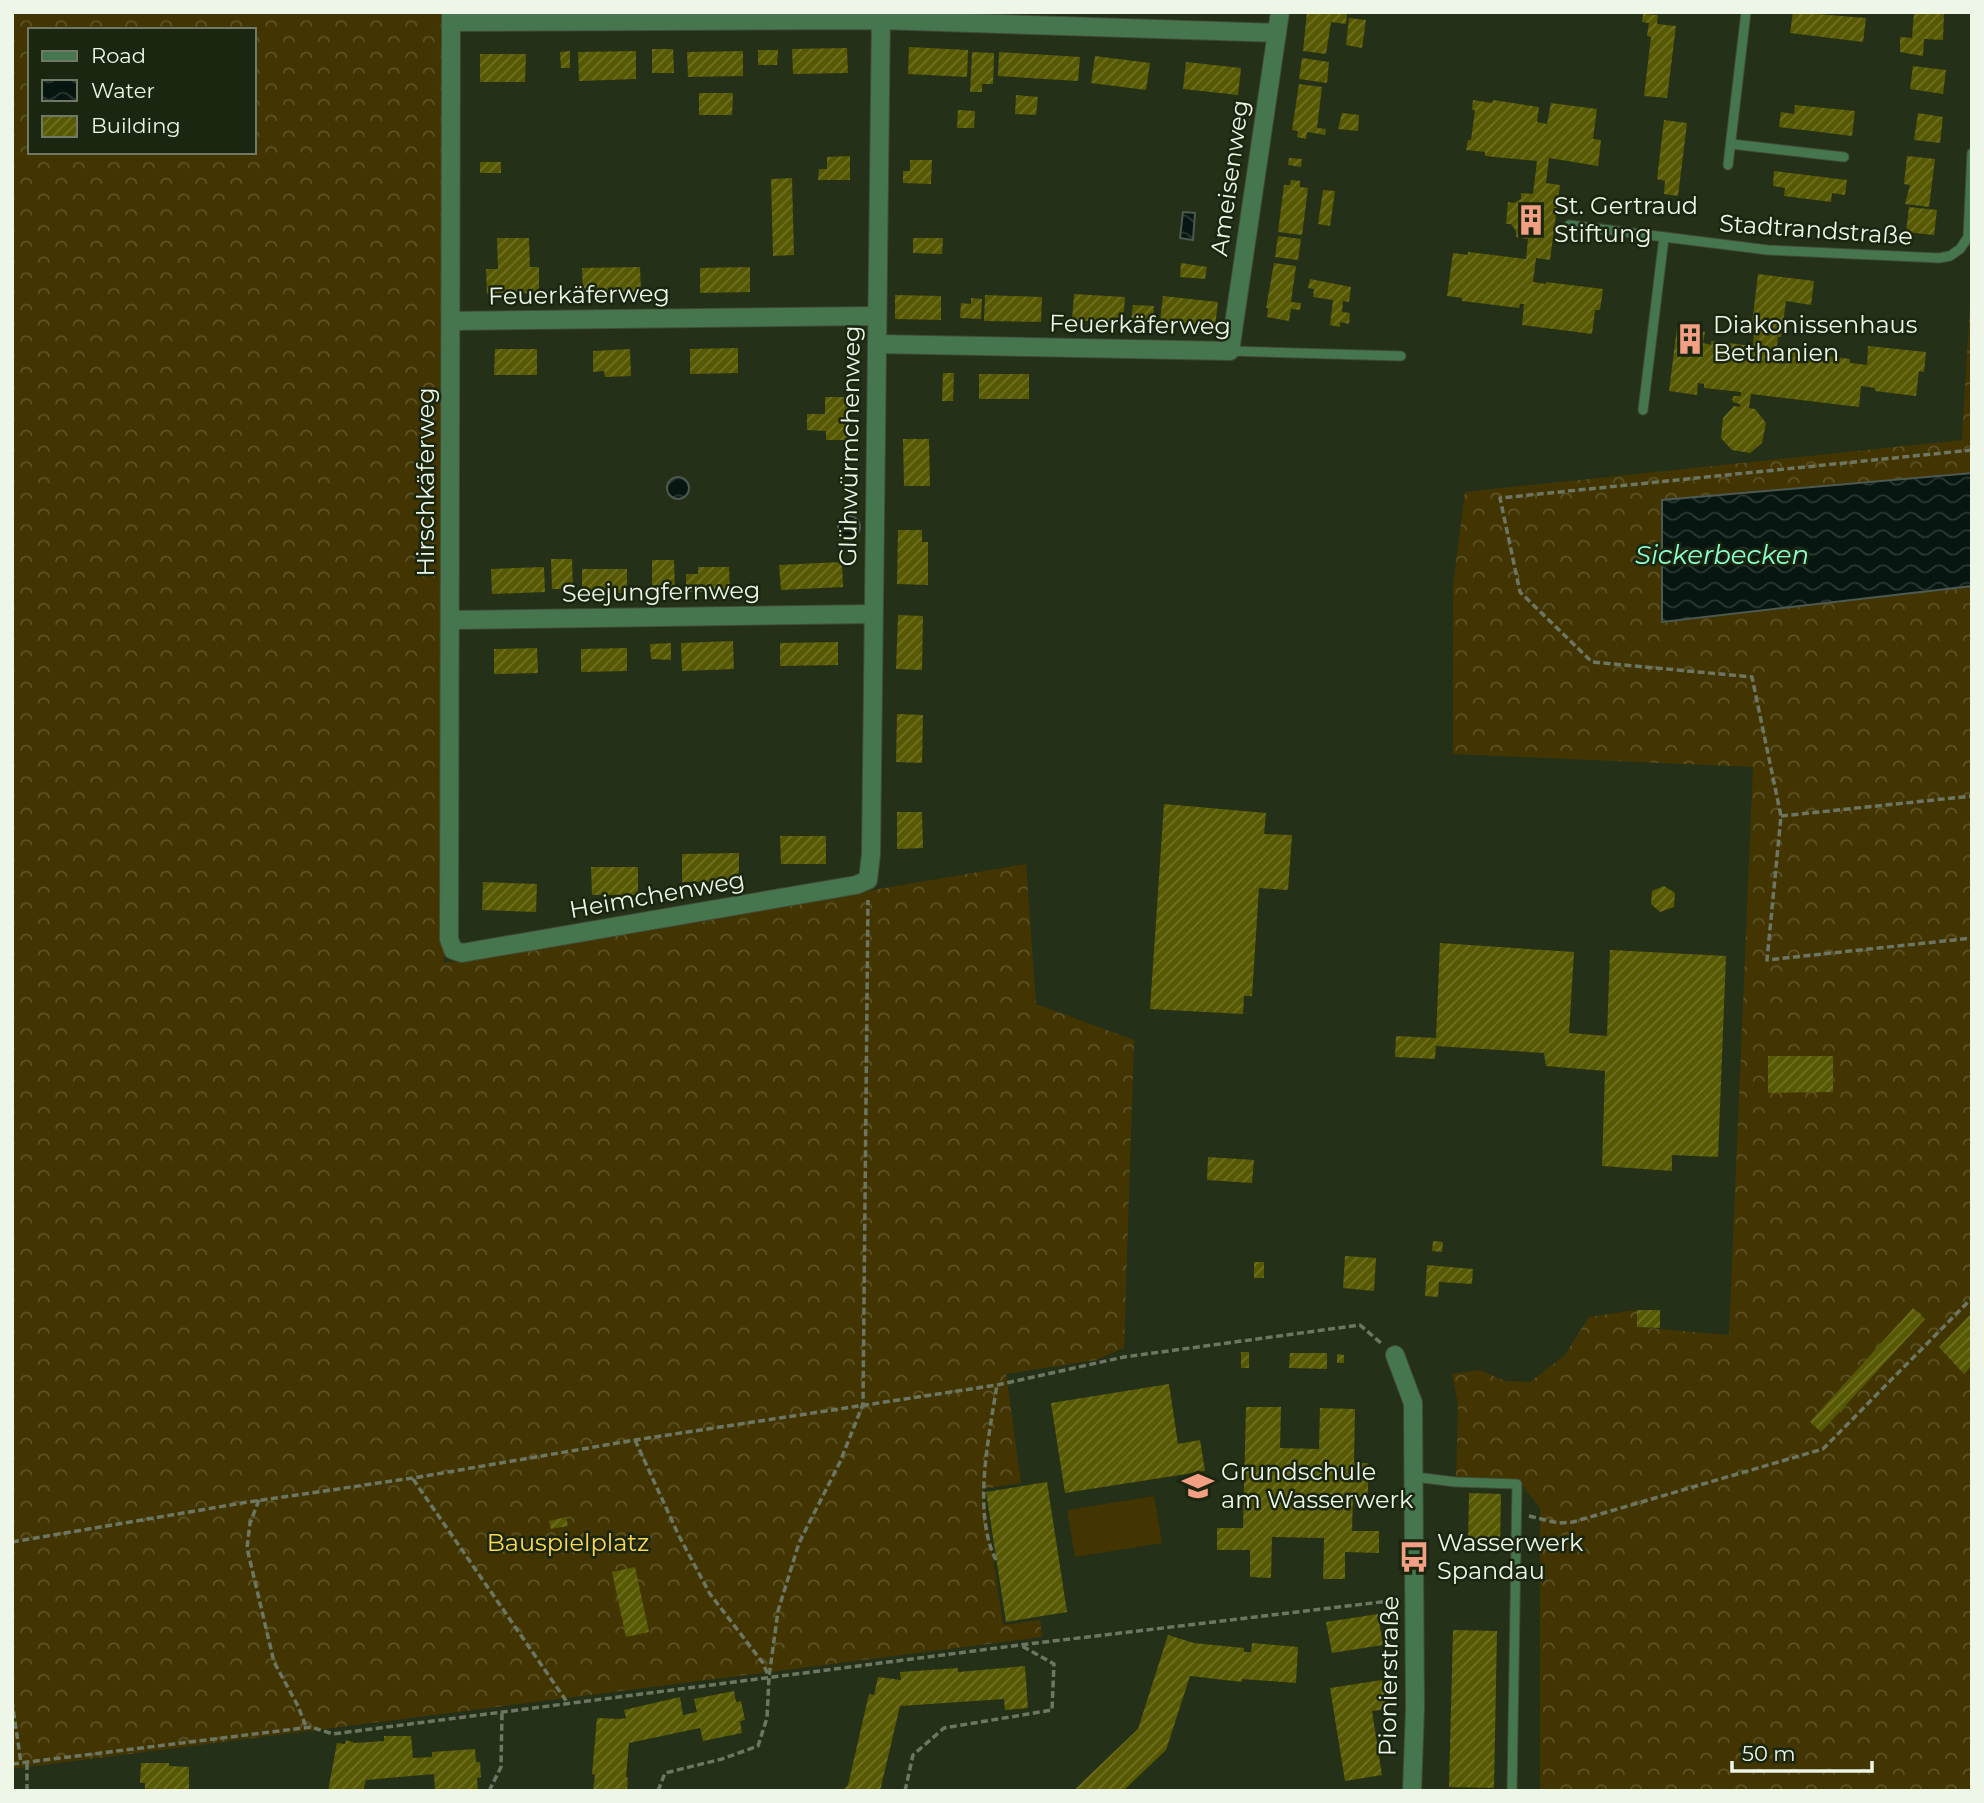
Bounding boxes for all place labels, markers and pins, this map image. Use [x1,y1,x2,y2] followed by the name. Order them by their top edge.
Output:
[1554,191,1698,248] place label: St. Gertraud Stiftung
[1514,203,1548,237] building icon: St. Gertraud Stiftung
[1713,310,1917,367] place label: Diakonissenhaus Bethanien
[1673,322,1707,356] building icon: Diakonissenhaus Bethanien
[1221,1457,1414,1514] place label: Grundschule am Wasserwerk
[1181,1469,1215,1503] school or university icon: Grundschule am Wasserwerk
[1437,1528,1584,1585] place label: Wasserwerk Spandau
[1397,1540,1431,1574] bus stop icon: Wasserwerk Spandau

